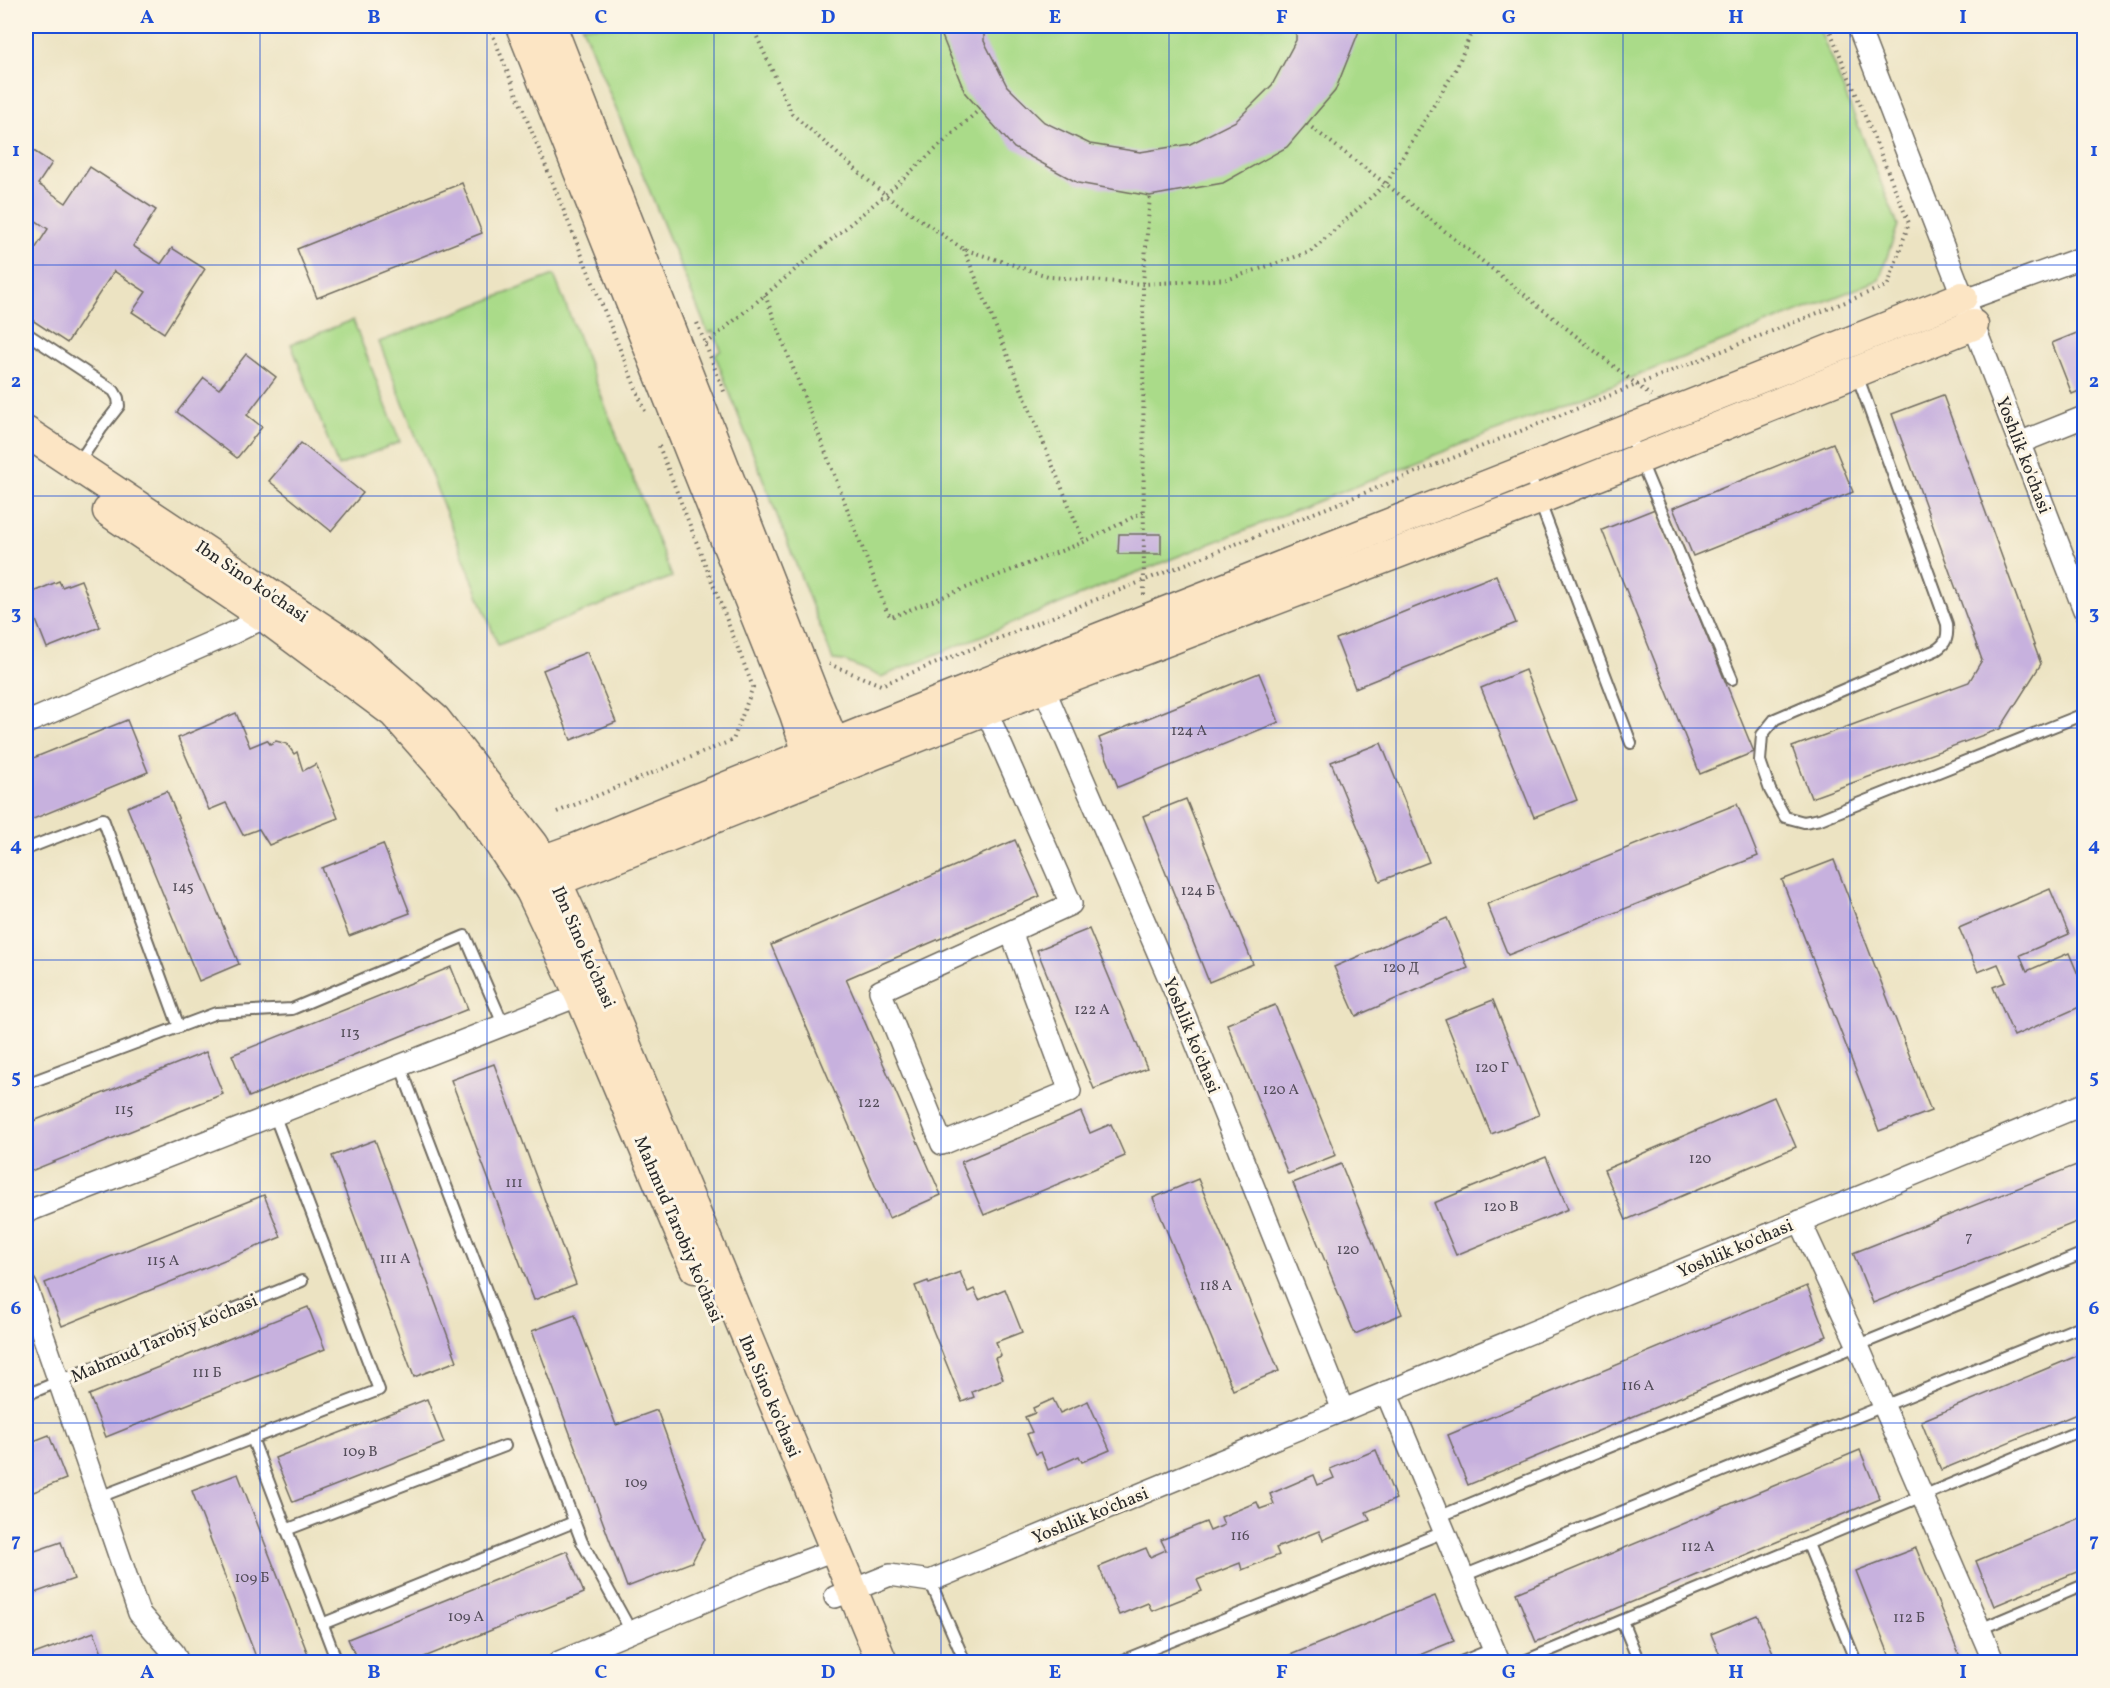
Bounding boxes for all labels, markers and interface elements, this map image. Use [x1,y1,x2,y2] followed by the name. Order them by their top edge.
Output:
[140,4,154,32] text: A
[367,4,381,32] text: B
[595,4,608,32] text: C
[821,4,835,32] text: D
[1049,4,1061,32] text: E
[1276,4,1288,32] text: F
[1502,4,1516,32] text: G
[1728,4,1744,32] text: H
[1959,4,1967,32] text: I
[12,137,20,165] text: 1
[2090,137,2098,165] text: 1
[11,368,21,396] text: 2
[2089,368,2099,396] text: 2
[1989,393,2056,518] street label: Yoshlik ko'chasi
[190,535,313,629] street label: Ibn Sino ko'chasi
[11,600,21,628] text: 3
[2089,600,2099,628] text: 3
[1171,721,1207,742] house number: 124 А
[10,832,22,860] text: 4
[2088,832,2100,860] text: 4
[172,877,194,898] house number: 145
[1181,881,1215,902] house number: 124 Б
[545,883,621,1013] street label: Ibn Sino ko'chasi
[1383,958,1419,979] house number: 120 Д
[1156,974,1225,1097] street label: Yoshlik ko'chasi
[1074,1000,1110,1021] house number: 122 А
[340,1023,360,1044] house number: 113
[1475,1058,1509,1079] house number: 120 Г
[11,1064,21,1092] text: 5
[2089,1064,2099,1092] text: 5
[1263,1080,1300,1101] house number: 120 А
[858,1093,880,1114] house number: 122
[115,1100,133,1121] house number: 115
[627,1132,728,1327] street label: Mahmud Tarobiy ko'chasi
[1689,1149,1711,1170] house number: 120
[505,1173,523,1194] house number: 111
[1483,1197,1519,1218] house number: 120 В
[1674,1214,1797,1285] street label: Yoshlik ko'chasi
[1965,1227,1973,1248] house number: 7
[1337,1240,1359,1261] house number: 120
[379,1249,411,1270] house number: 111 А
[147,1251,180,1272] house number: 115 А
[1200,1276,1233,1297] house number: 118 А
[67,1289,262,1390] street label: Mahmud Tarobiy ko'chasi
[11,1295,22,1323] text: 6
[2089,1295,2100,1323] text: 6
[731,1331,806,1462] street label: Ibn Sino ko'chasi
[192,1363,222,1384] house number: 111 Б
[1622,1376,1655,1397] house number: 116 А
[342,1442,378,1463] house number: 109 В
[625,1473,648,1494] house number: 109
[1029,1482,1152,1551] street label: Yoshlik ko'chasi
[1230,1526,1250,1547] house number: 116
[11,1527,21,1555] text: 7
[2089,1527,2099,1555] text: 7
[1681,1537,1715,1558] house number: 112 А
[234,1568,270,1589] house number: 109 Б
[448,1607,485,1628] house number: 109 А
[1893,1608,1925,1629] house number: 112 Б
[140,1659,154,1687] text: A
[367,1659,381,1687] text: B
[595,1659,608,1687] text: C
[821,1659,835,1687] text: D
[1049,1659,1061,1687] text: E
[1276,1659,1288,1687] text: F
[1502,1659,1516,1687] text: G
[1728,1659,1744,1687] text: H
[1959,1659,1967,1687] text: I

